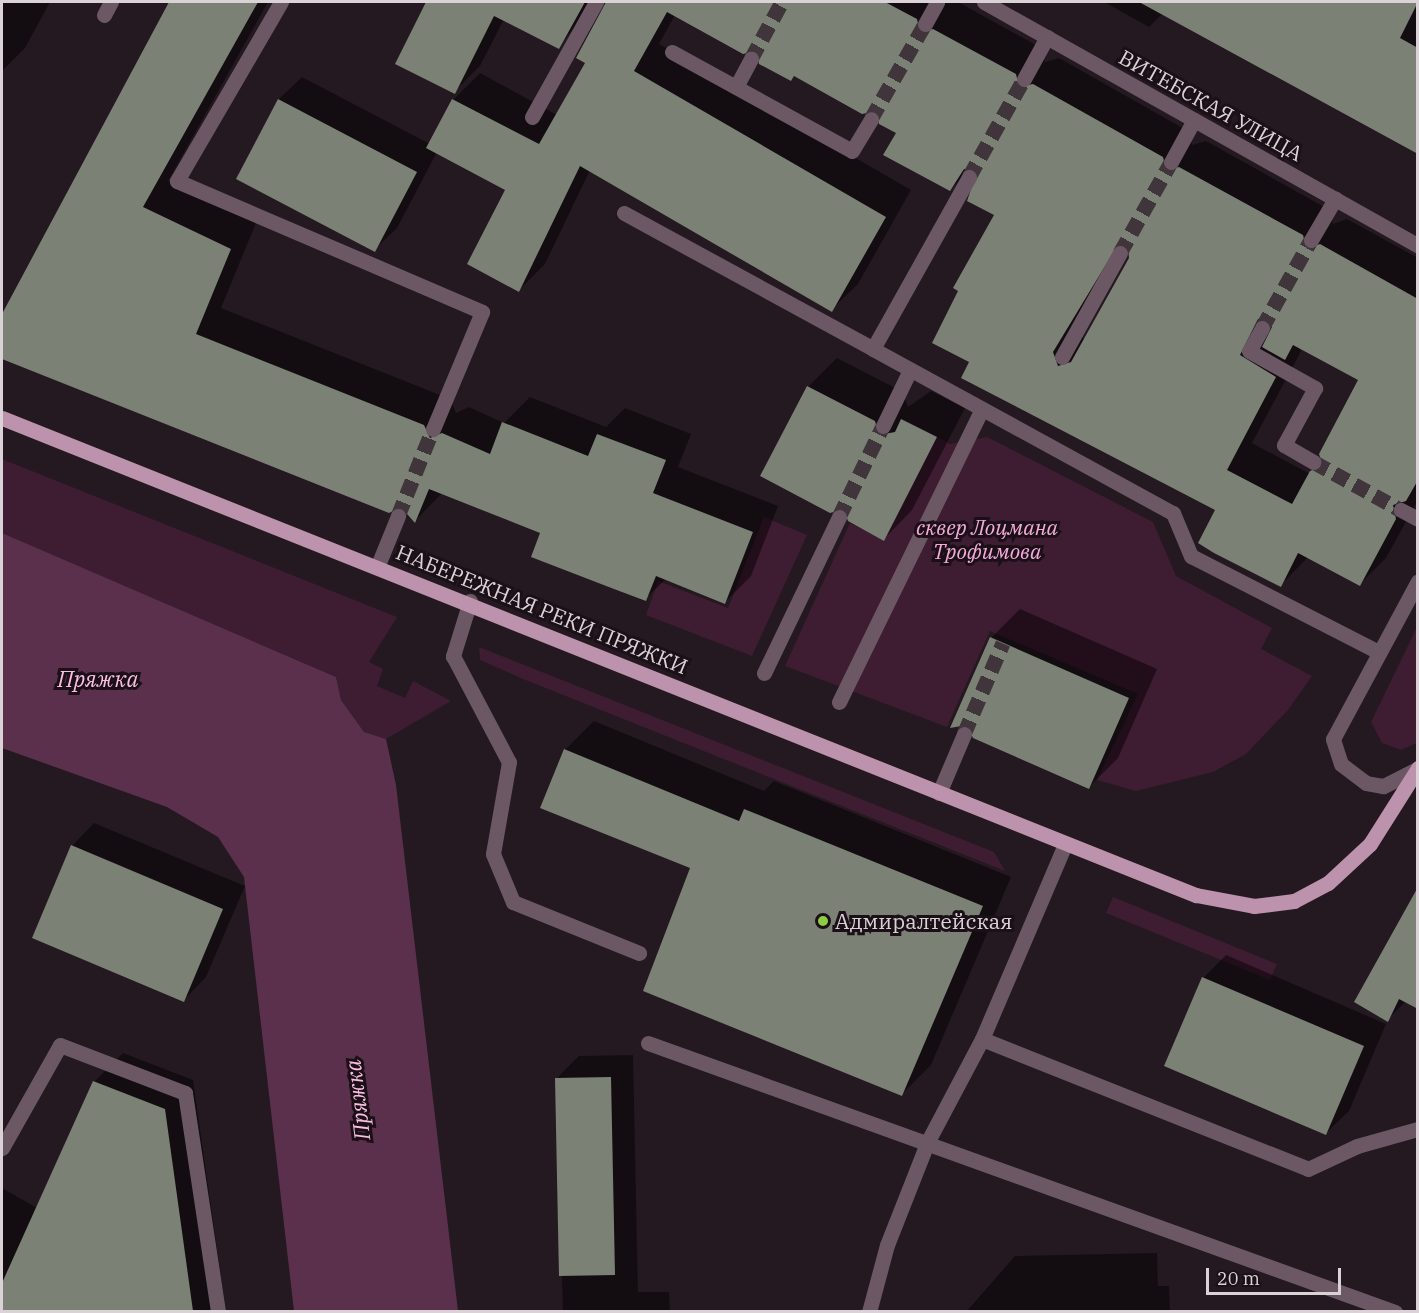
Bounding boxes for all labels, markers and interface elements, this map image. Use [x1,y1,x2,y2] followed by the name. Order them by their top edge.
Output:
[1115,44,1307,166] street label: ВИТЕБСКАЯ УЛИЦА
[916,514,1058,564] park label: сквер Лоцмана Трофимова
[393,539,691,679] street label: НАБЕРЕЖНАЯ РЕКИ ПРЯЖКИ
[58,666,138,692] water label: Пряжка
[835,908,1012,934] place label: Адмиралтейская
[816,914,830,928] marker: Адмиралтейская
[339,1058,375,1142] water label: Пряжка
[1209,1256,1344,1294] scale bar
[1217,1267,1260,1290] text: 20 m

